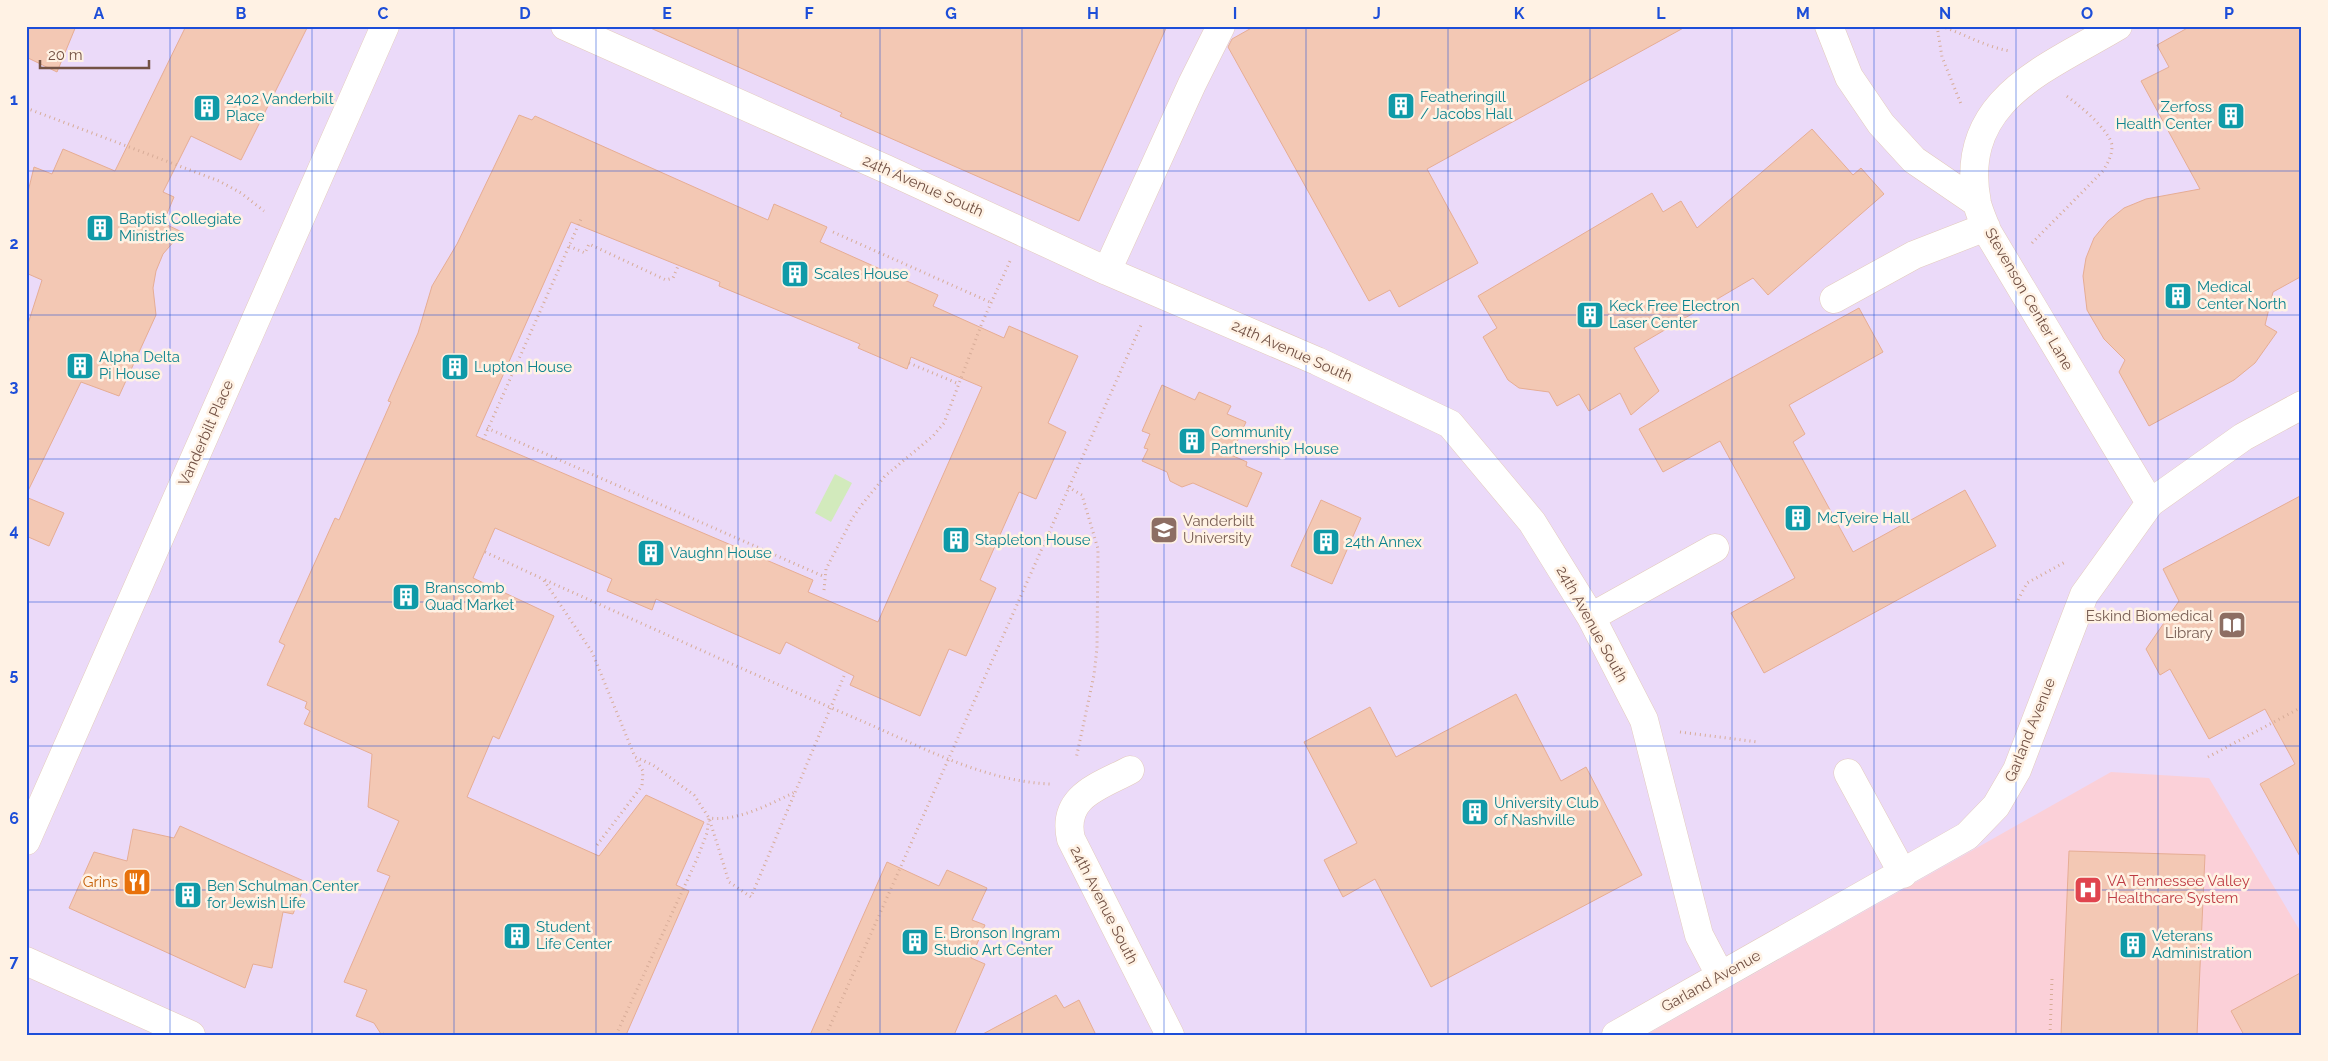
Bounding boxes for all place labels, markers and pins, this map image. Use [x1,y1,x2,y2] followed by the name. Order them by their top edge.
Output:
[1420,88,1513,123] place label: Featheringill / Jacobs Hall
[226,90,334,125] place label: 2402 Vanderbilt Place
[1386,91,1416,121] building icon: Featheringill / Jacobs Hall
[192,93,222,123] building icon: 2402 Vanderbilt Place
[2116,98,2213,133] place label: Zerfoss Health Center
[2216,101,2246,131] building icon: Zerfoss Health Center
[119,210,241,245] place label: Baptist Collegiate Ministries
[85,213,115,243] building icon: Baptist Collegiate Ministries
[780,259,810,289] building icon: Scales House
[814,265,908,283] place label: Scales House
[2197,278,2287,313] place label: Medical Center North
[2163,281,2193,311] building icon: Medical Center North
[1609,297,1740,332] place label: Keck Free Electron Laser Center
[1575,300,1605,330] building icon: Keck Free Electron Laser Center
[99,348,180,383] place label: Alpha Delta Pi House
[65,351,95,381] building icon: Alpha Delta Pi House
[440,352,470,382] building icon: Lupton House
[474,358,572,376] place label: Lupton House
[1211,423,1339,458] place label: Community Partnership House
[1177,426,1207,456] building icon: Community Partnership House
[1783,503,1813,533] building icon: McTyeire Hall
[1817,509,1911,527] place label: McTyeire Hall
[1183,512,1254,547] place label: Vanderbilt University
[1149,515,1179,545] school or university icon: Vanderbilt University
[941,525,971,555] building icon: Stapleton House
[1311,527,1341,557] building icon: 24th Annex
[975,531,1091,549] place label: Stapleton House
[1345,533,1422,551] place label: 24th Annex
[636,538,666,568] building icon: Vaughn House
[670,544,772,562] place label: Vaughn House
[425,579,514,614] place label: Branscomb Quad Market
[391,582,421,612] building icon: Branscomb Quad Market
[2086,607,2214,642] place label: Eskind Biomedical Library
[2217,610,2247,640] library icon: Eskind Biomedical Library
[1494,794,1599,829] place label: University Club of Nashville
[1460,797,1490,827] building icon: University Club of Nashville
[122,867,152,897] restaurant icon: Grins
[2107,872,2250,907] place label: VA Tennessee Valley Healthcare System
[83,873,118,891] place label: Grins
[2073,875,2103,905] hospital icon: VA Tennessee Valley Healthcare System
[207,877,359,912] place label: Ben Schulman Center for Jewish Life
[173,880,203,910] building icon: Ben Schulman Center for Jewish Life
[536,918,613,953] place label: Student Life Center
[502,921,532,951] building icon: Student Life Center
[934,924,1060,959] place label: E. Bronson Ingram Studio Art Center
[900,927,930,957] building icon: E. Bronson Ingram Studio Art Center
[2152,927,2252,962] place label: Veterans Administration
[2118,930,2148,960] building icon: Veterans Administration

